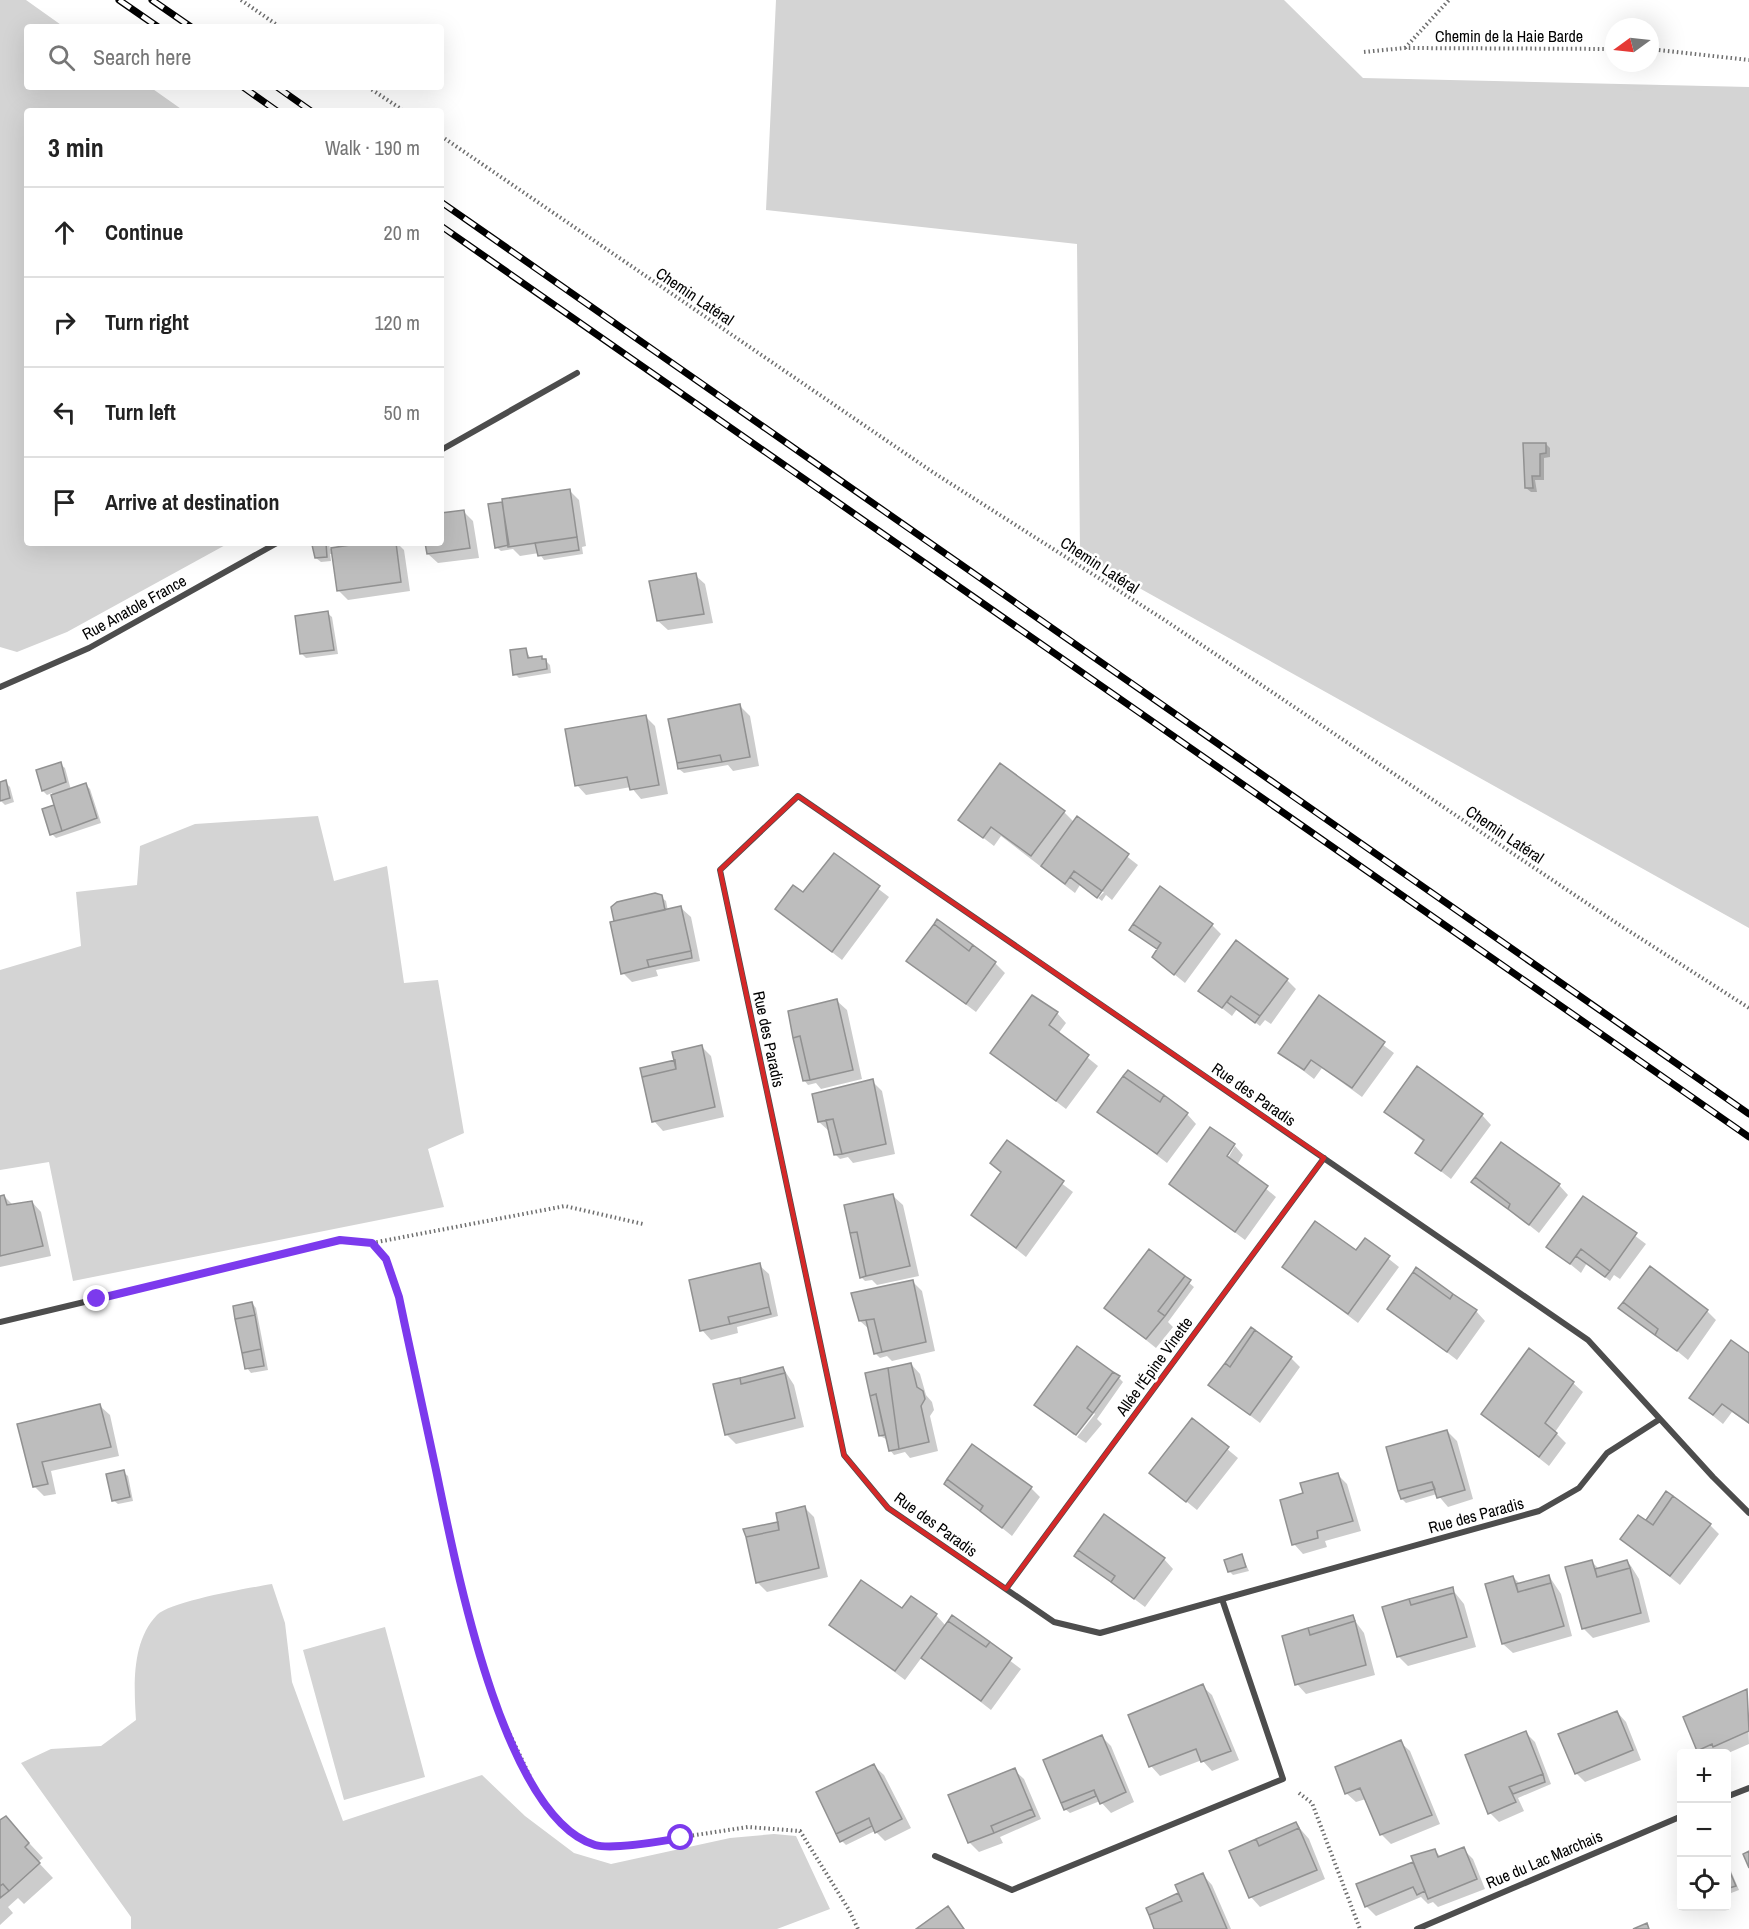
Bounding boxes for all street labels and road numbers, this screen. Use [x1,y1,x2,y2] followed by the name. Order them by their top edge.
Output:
[1435,25,1583,47] street label: Chemin de la Haie Barde
[652,262,738,330] street label: Chemin Latéral
[1056,531,1144,599] street label: Chemin Latéral
[78,569,190,645] street label: Rue Anatole France
[1462,800,1548,868] street label: Chemin Latéral
[748,989,790,1089] street label: Rue des Paradis
[1208,1057,1300,1131] street label: Rue des Paradis
[1110,1312,1197,1421] street label: Allée l'Épine Vinette
[890,1486,982,1562] street label: Rue des Paradis
[1426,1492,1526,1538] street label: Rue des Paradis
[1482,1825,1606,1893] street label: Rue du Lac Marchais

